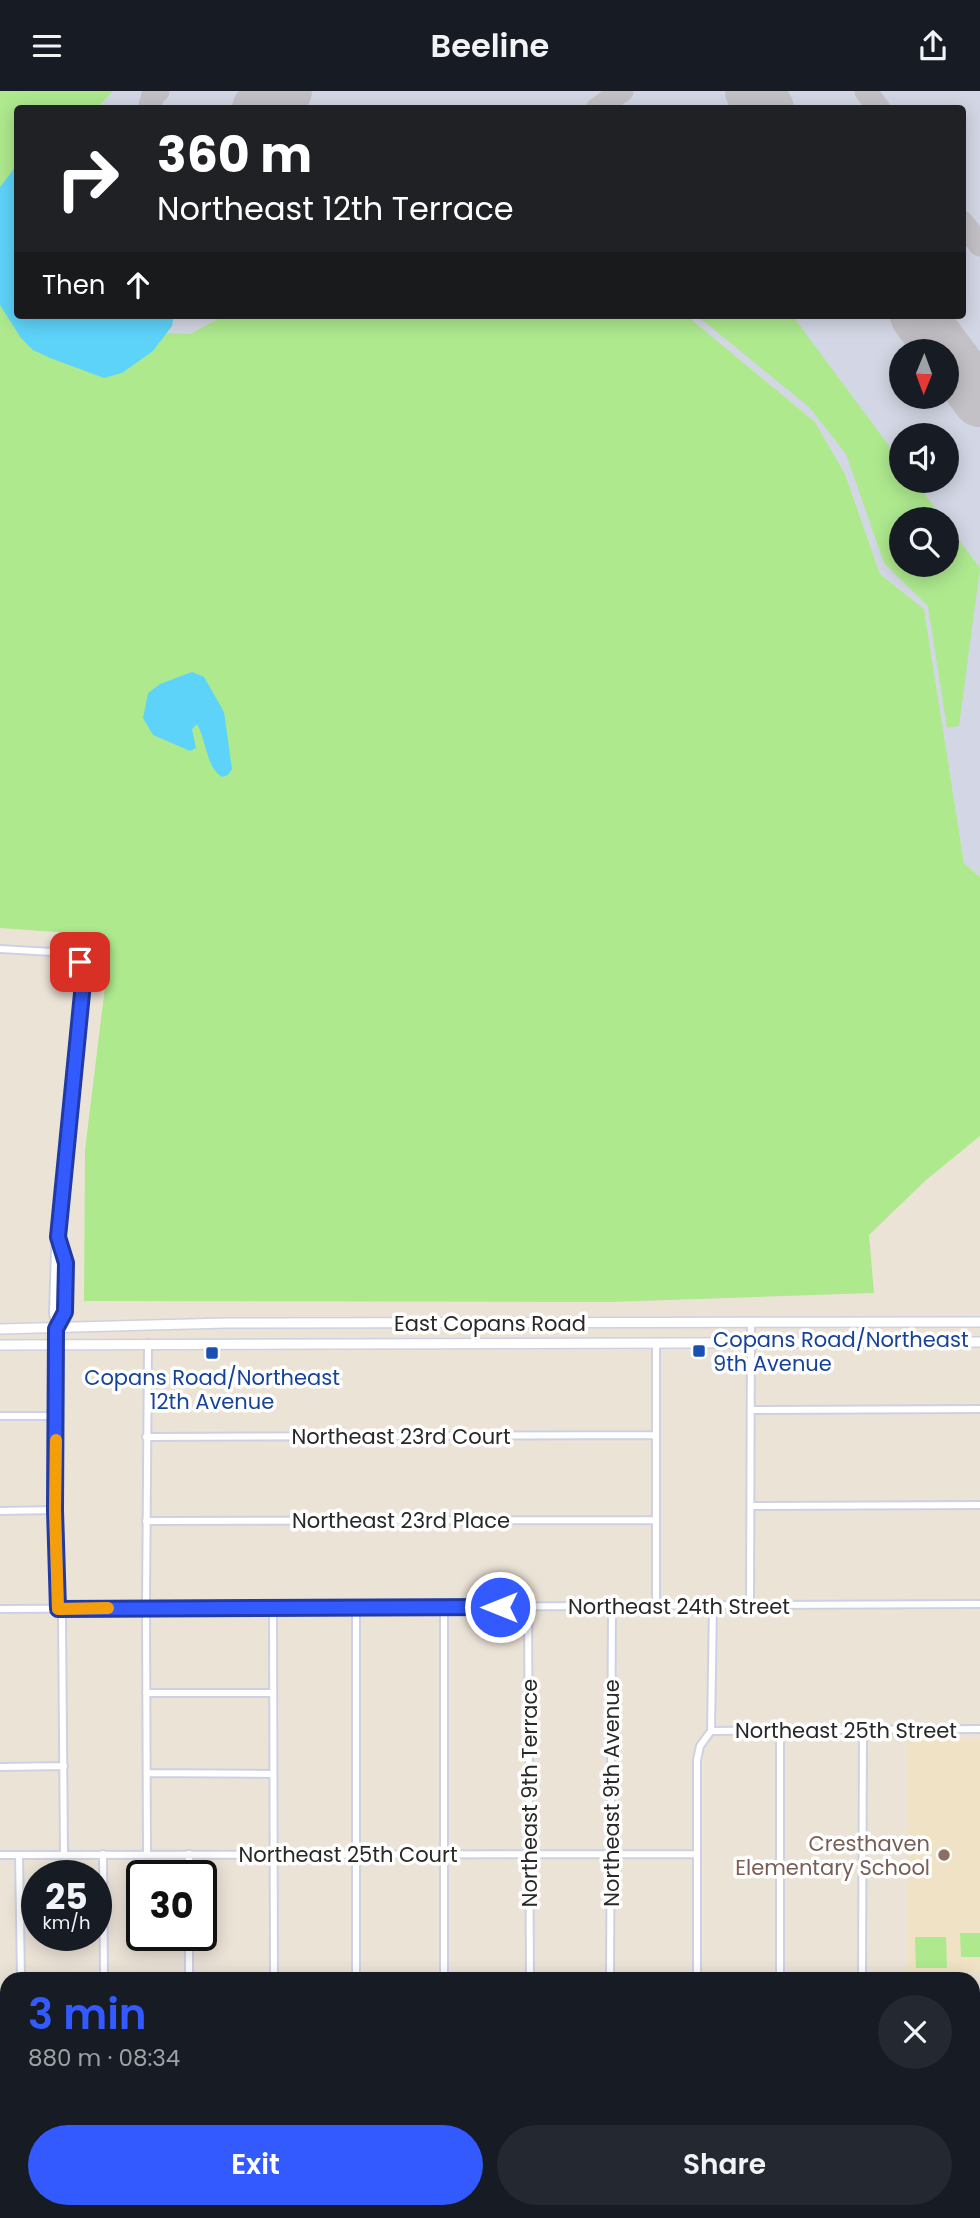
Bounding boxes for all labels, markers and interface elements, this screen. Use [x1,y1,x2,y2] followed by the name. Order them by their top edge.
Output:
[431,23,549,68] text: Beeline
[28,27,66,65] icon: menu
[914,27,952,65] icon: share
[157,121,312,189] text: 360 m
[42,133,133,224] icon: right
[157,186,514,231] text: Northeast 12th Terrace
[119,266,157,304] icon: ahead
[42,267,105,303] text: Then
[889,339,959,409] north arrow
[889,339,959,577] map controls
[889,423,959,493] button: sound
[889,507,959,577] button: search
[50,932,110,992] pin
[61,943,99,981] icon: arrive
[394,1309,586,1338] street label: East Copans Road
[713,1325,969,1378] place label: Copans Road/Northeast 9th Avenue
[691,1343,707,1359] marker: Copans Road/Northeast 9th Avenue
[204,1345,220,1361] marker: Copans Road/Northeast 12th Avenue
[84,1363,340,1416] place label: Copans Road/Northeast 12th Avenue
[291,1422,511,1451] street label: Northeast 23rd Court
[292,1506,510,1535] street label: Northeast 23rd Place
[463,1570,537,1644] position arrow
[568,1592,790,1621] street label: Northeast 24th Street
[515,1679,544,1907] street label: Northeast 9th Terrace
[597,1679,626,1907] street label: Northeast 9th Avenue
[735,1716,957,1745] street label: Northeast 25th Street
[735,1829,930,1882] place label: Cresthaven Elementary School
[238,1840,458,1869] street label: Northeast 25th Court
[936,1847,952,1863] marker: Cresthaven Elementary School
[126,1860,217,1951] speed limit sign: 30
[45,1872,88,1921] text: 25
[43,1910,90,1935] text: km/h
[28,1985,147,2044] text: 3 min
[878,1995,952,2069] button: close
[28,2042,180,2074] text: 880 m · 08:34
[28,2125,483,2205] button: Exit
[497,2125,952,2205] button: Share

